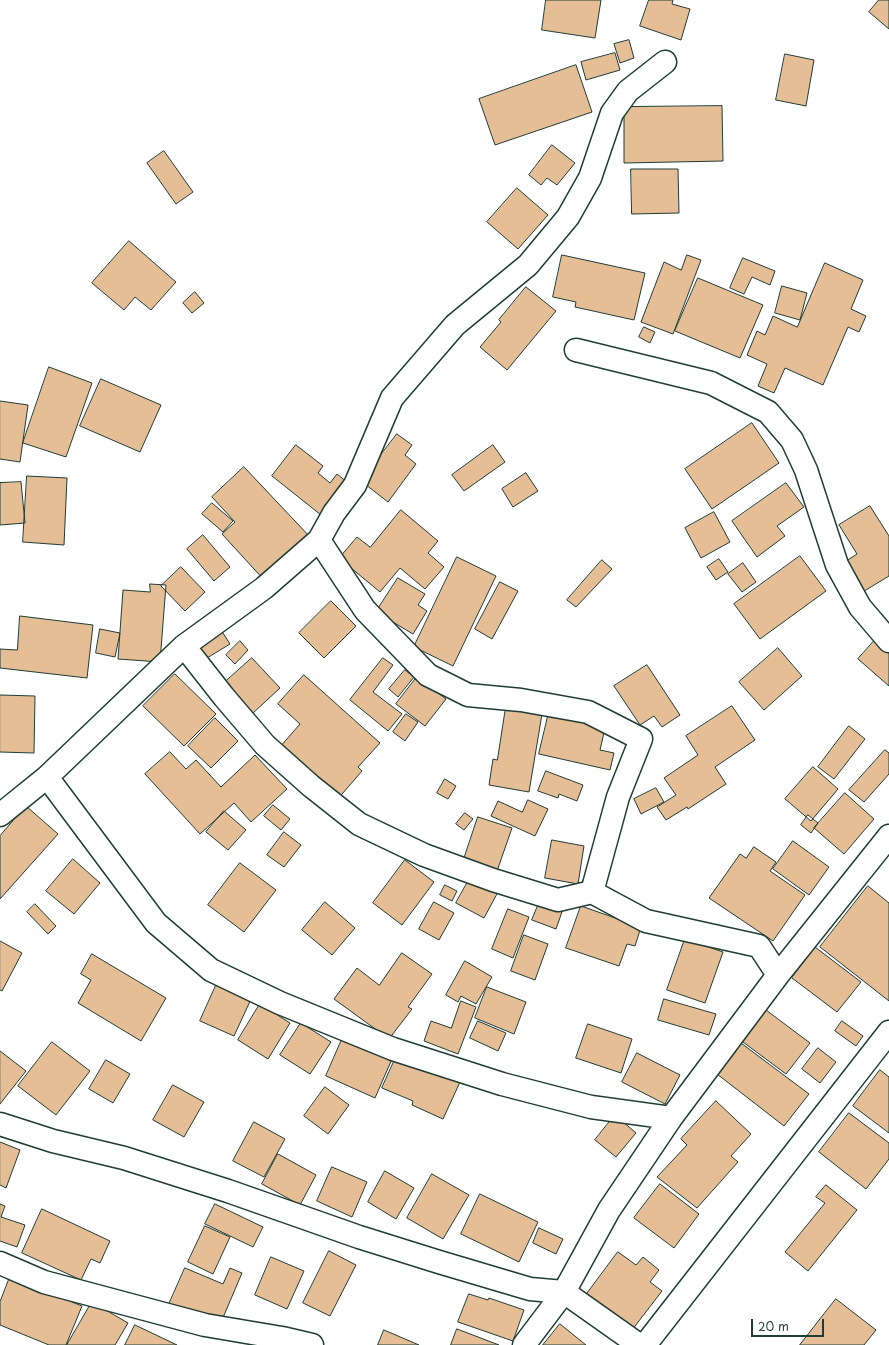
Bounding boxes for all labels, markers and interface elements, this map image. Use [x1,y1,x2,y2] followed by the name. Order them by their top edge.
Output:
[753,1311,826,1337] scale bar
[758,1317,789,1335] text: 20 m

